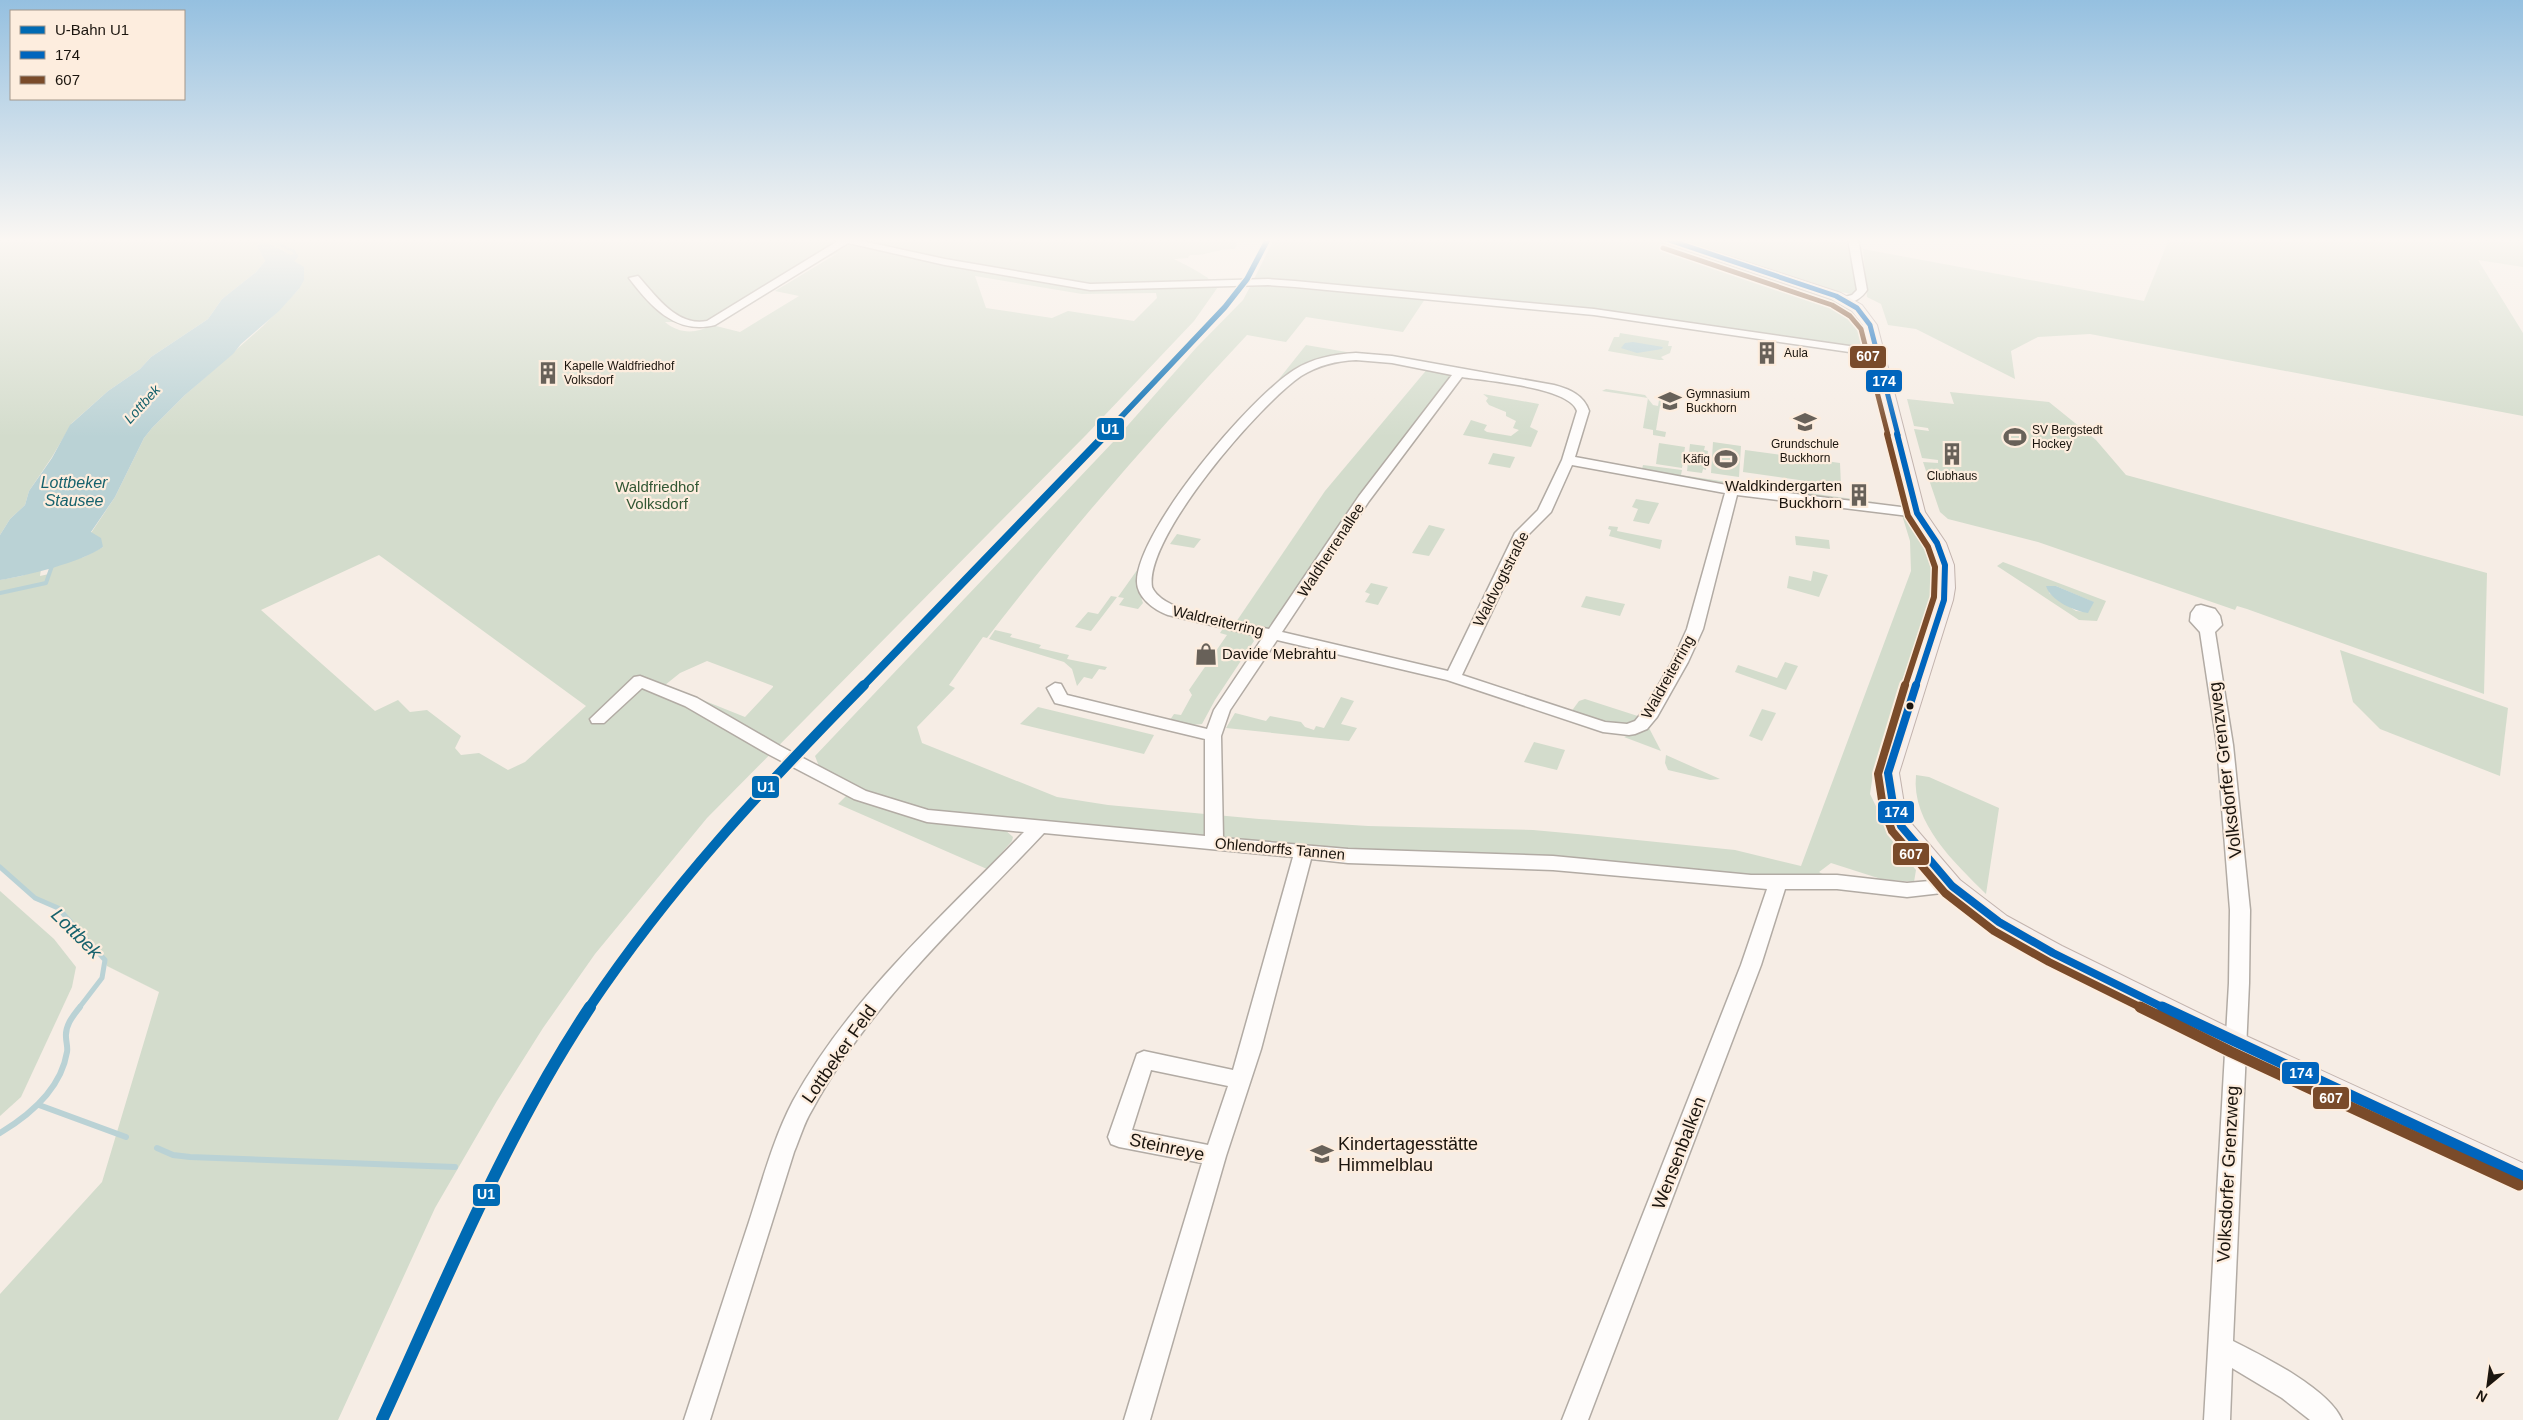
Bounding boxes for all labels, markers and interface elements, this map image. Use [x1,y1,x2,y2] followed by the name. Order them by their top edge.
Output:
[10,10,185,100] legend
[55,21,129,38] text: U-Bahn U1
[55,46,80,63] text: 174
[55,71,80,88] text: 607
[1754,340,1780,366] building icon: Aula
[1849,345,1887,369] line badge: 607
[1784,346,1808,360] place label: Aula
[1856,348,1880,364] text: 607
[564,359,675,387] place label: Kapelle Waldfriedhof Volksdorf
[535,360,561,386] building icon: Kapelle Waldfriedhof Volksdorf
[1865,369,1903,393] line badge: 174
[1872,373,1896,389] text: 174
[121,381,164,426] water label: Lottbek
[1686,387,1750,415] place label: Gymnasium Buckhorn
[1657,388,1683,414] school or university icon: Gymnasium Buckhorn
[1792,409,1818,435] school or university icon: Grundschule Buckhorn
[1096,417,1125,441] line badge: U1
[1101,421,1119,437] text: U1
[2032,423,2103,451] place label: SV Bergstedt Hockey
[2002,424,2028,450] sports icon: SV Bergstedt Hockey
[1771,437,1839,465] place label: Grundschule Buckhorn
[1939,441,1965,467] building icon: Clubhaus
[1713,446,1739,472] sports icon: Käfig
[1683,452,1710,466] place label: Käfig
[1927,469,1977,483] place label: Clubhaus
[41,474,108,509] water label: Lottbeker Stausee
[1725,477,1842,511] place label: Waldkindergarten Buckhorn
[615,478,700,512] park label: Waldfriedhof Volksdorf
[1846,482,1872,508] building icon: Waldkindergarten Buckhorn
[1294,500,1367,600] street label: Waldherrenallee
[1469,528,1532,629] street label: Waldvogtstraße
[1171,602,1265,639] street label: Waldreiterring
[1638,632,1697,721] street label: Waldreiterring
[1193,641,1219,667] shop icon: Davide Mebrahtu
[1222,645,1336,662] place label: Davide Mebrahtu
[2204,681,2246,859] street label: Volksdorfer Grenzweg
[1905,701,1915,711] unlabelled marker
[751,775,780,799] line badge: U1
[757,779,775,795] text: U1
[1877,800,1915,824] line badge: 174
[1884,804,1908,820] text: 174
[1214,834,1346,863] street label: Ohlendorffs Tannen
[1892,842,1930,866] line badge: 607
[1899,846,1923,862] text: 607
[47,904,107,964] water label: Lottbek
[798,1001,880,1107] street label: Lottbeker Feld
[2281,1061,2320,1085] line badge: 174
[2289,1065,2313,1081] text: 174
[2213,1085,2243,1263] street label: Volksdorfer Grenzweg
[2312,1086,2350,1110] line badge: 607
[2319,1090,2343,1106] text: 607
[1648,1094,1710,1212] street label: Wensenbalken
[1128,1129,1206,1165] street label: Steinreye
[1338,1134,1478,1175] place label: Kindertagesstätte Himmelblau
[1309,1141,1335,1167] school or university icon: Kindertagesstätte Himmelblau
[472,1183,501,1207] line badge: U1
[477,1186,495,1202] text: U1
[2463,1360,2513,1410] north arrow
[2473,1387,2490,1406] text: N

